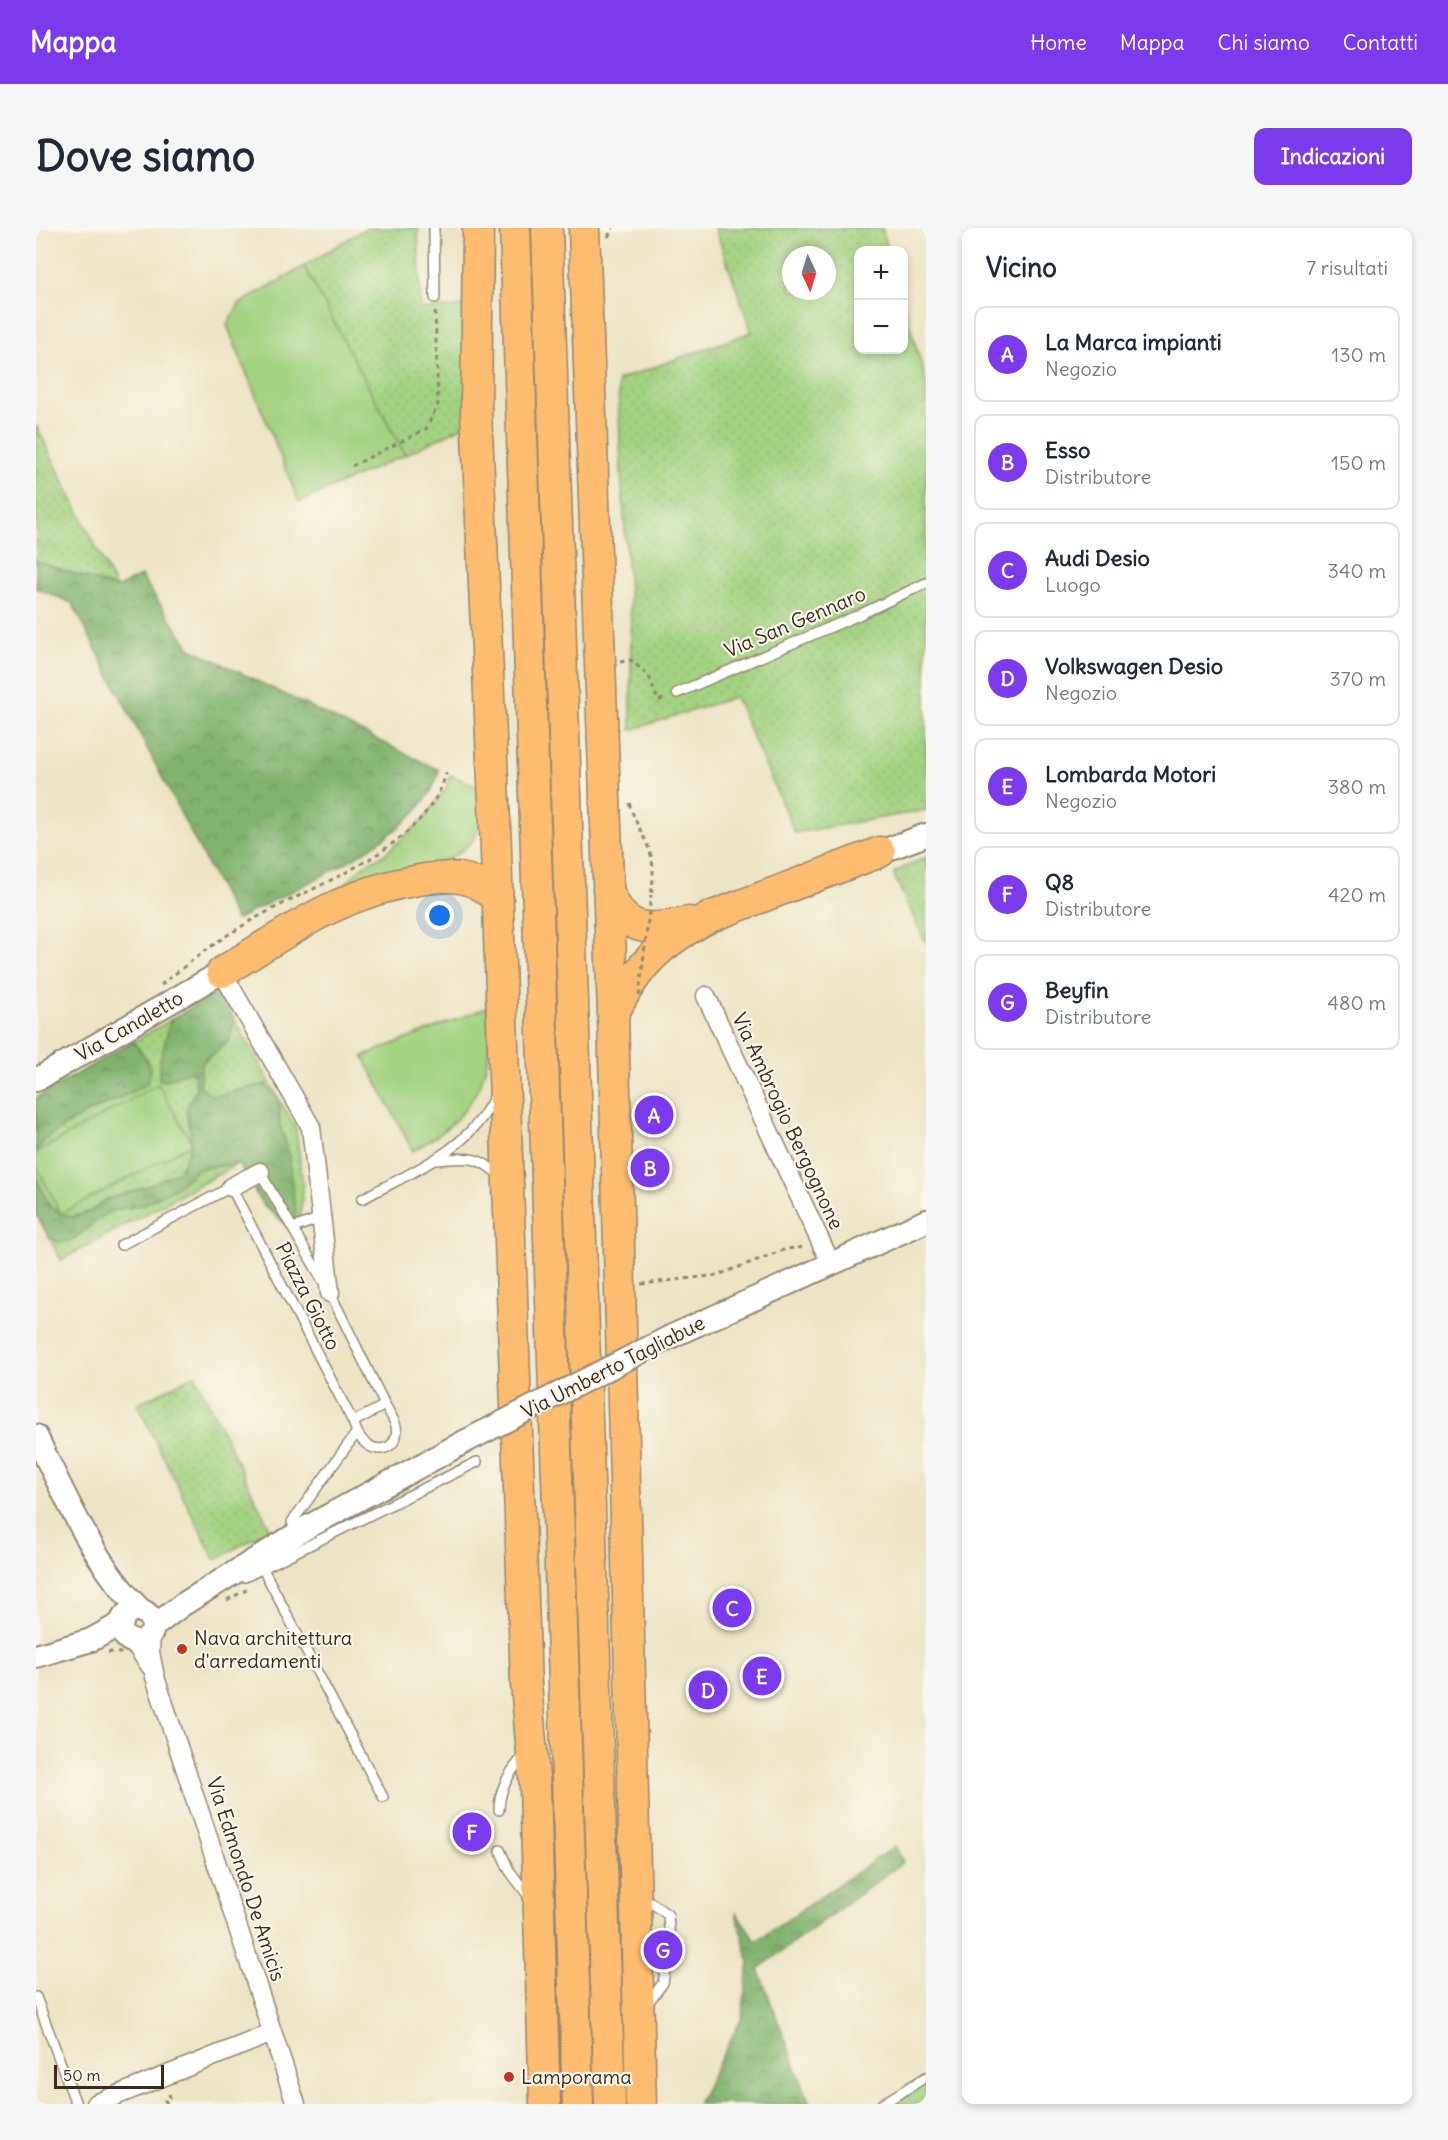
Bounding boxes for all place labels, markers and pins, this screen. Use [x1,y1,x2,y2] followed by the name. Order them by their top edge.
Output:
[634,1092,674,1138] pin: A
[630,1146,670,1190] pin: B
[712,1586,752,1630] pin: C
[194,1625,352,1673] place label: Nava architettura d'arredamenti
[175,1642,189,1656] marker: Nava architettura d'arredamenti
[742,1654,782,1698] pin: E
[688,1668,728,1712] pin: D
[452,1810,492,1854] pin: F
[644,1928,682,1972] pin: G
[521,2064,632,2089] place label: Lamporama
[502,2070,516,2084] marker: Lamporama

